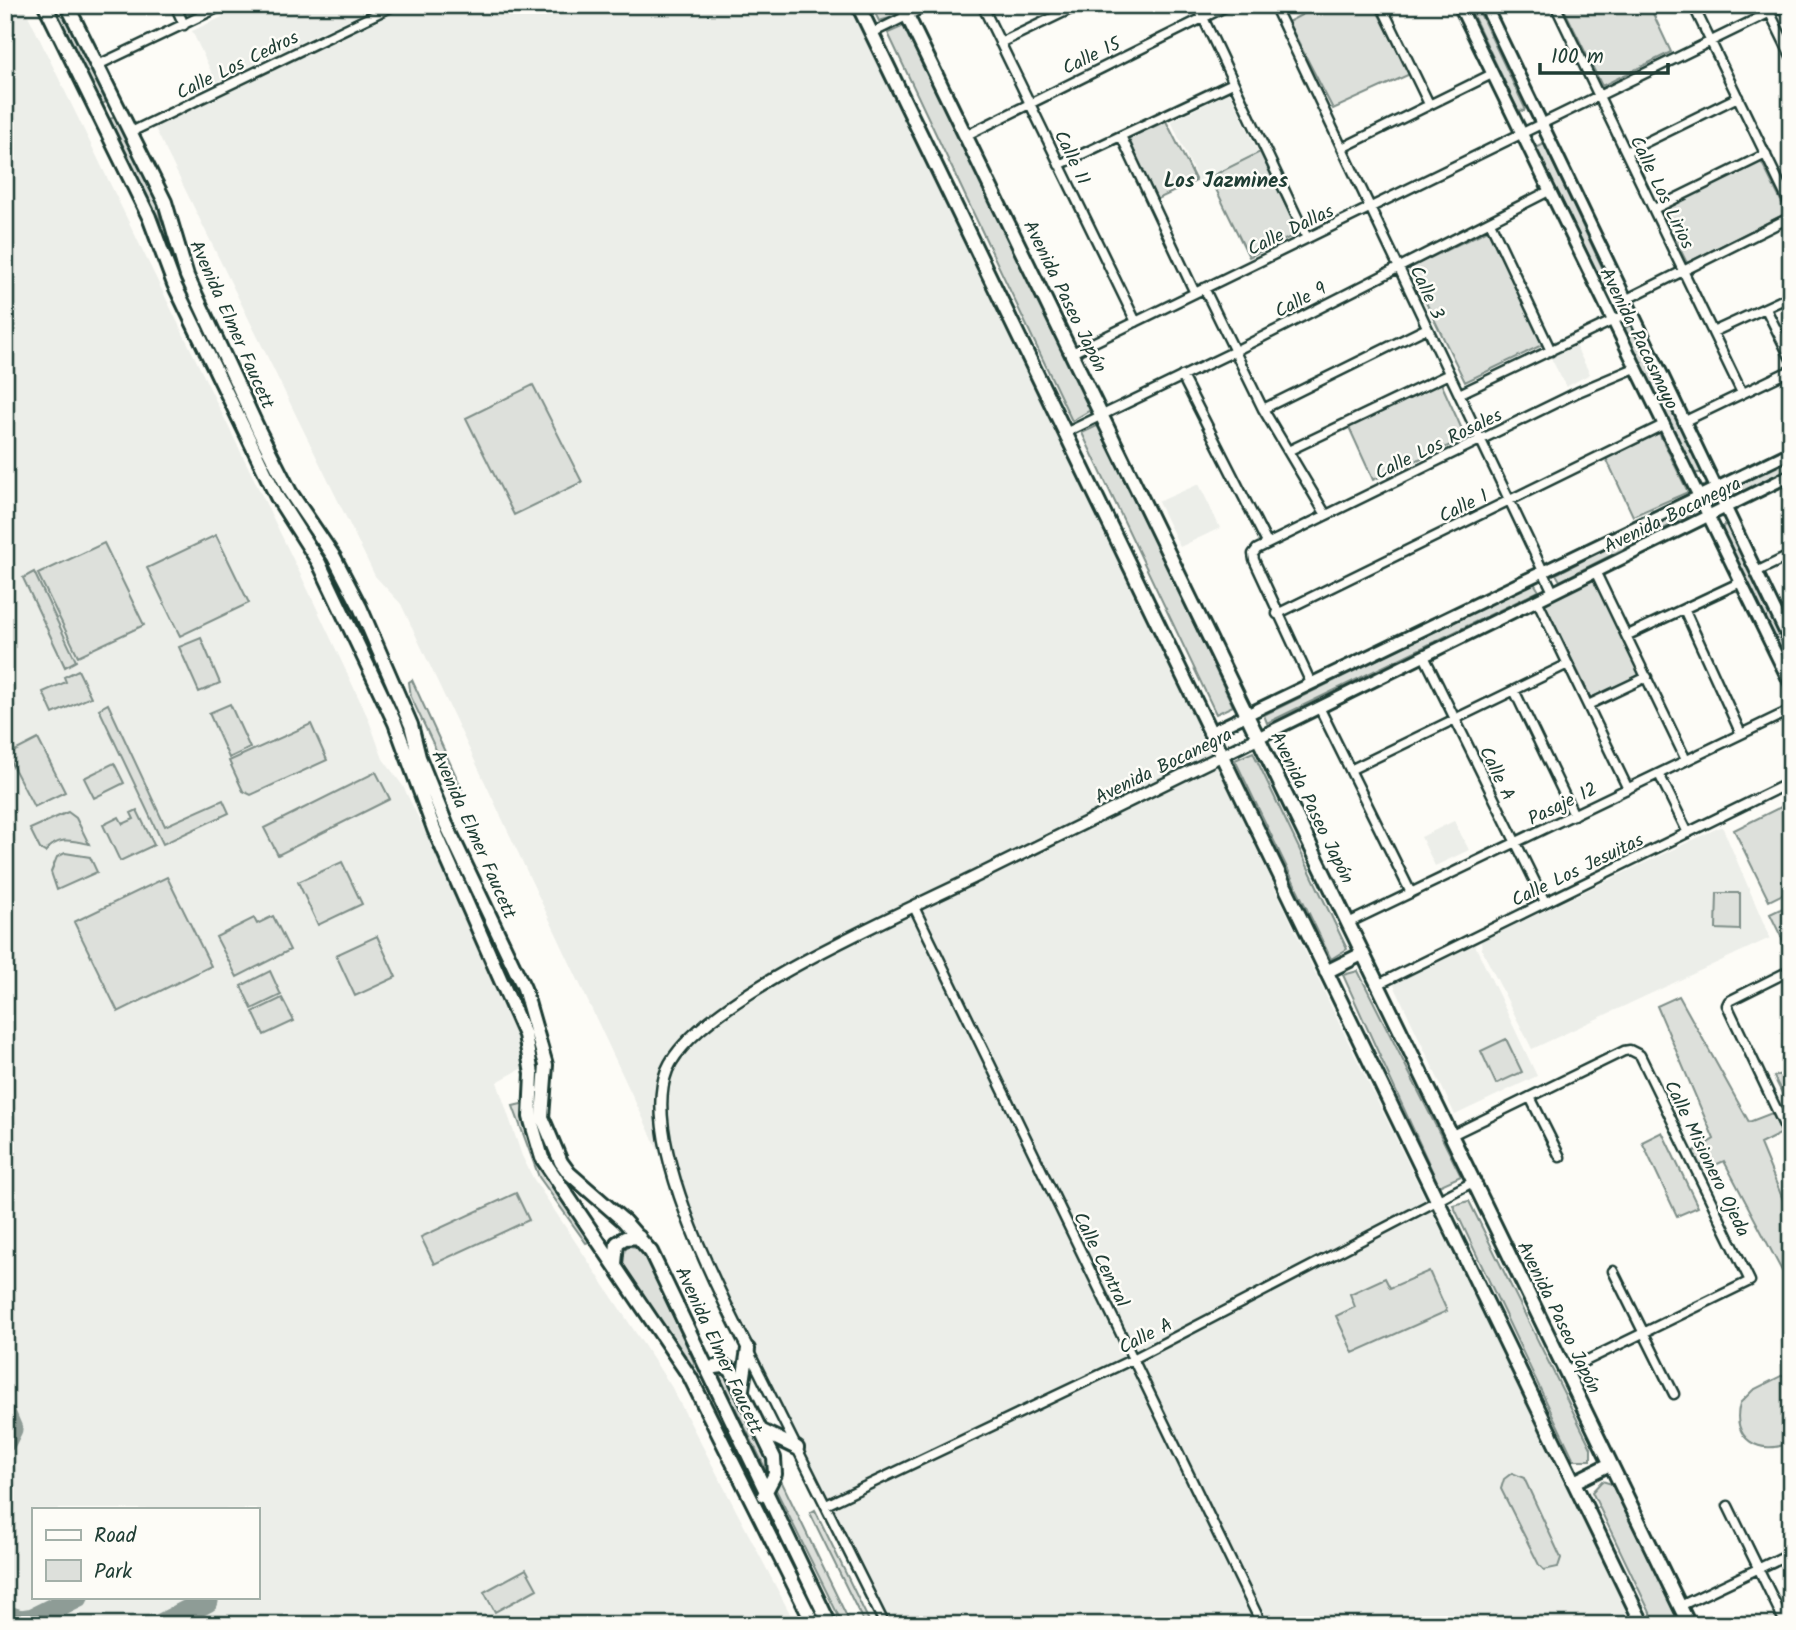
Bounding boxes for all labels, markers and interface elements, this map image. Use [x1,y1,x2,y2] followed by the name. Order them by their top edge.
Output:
[172,23,304,108] street label: Calle Los Cedros
[1057,29,1128,84] street label: Calle 15
[1540,32,1668,76] scale bar
[1551,41,1604,74] text: 100 m
[1045,125,1097,190] street label: Calle 11
[1621,131,1702,255] street label: Calle Los Lirios
[1164,165,1288,198] district label: Los Jazmines
[1242,197,1339,265] street label: Calle Dallas
[1014,215,1114,378] street label: Avenida Paseo Japón
[180,236,282,415] street label: Avenida Elmer Faucett
[1401,261,1452,325] street label: Calle 3
[1591,263,1686,415] street label: Avenida Pacasmayo
[1270,275,1332,327] street label: Calle 9
[1370,401,1508,489] street label: Calle Los Rosales
[1599,469,1747,562] street label: Avenida Bocanegra
[1434,482,1494,532] street label: Calle 1
[1090,720,1238,813] street label: Avenida Bocanegra
[1261,726,1361,889] street label: Avenida Paseo Japón
[1470,742,1522,806] street label: Calle A
[422,746,524,925] street label: Avenida Elmer Faucett
[1523,775,1603,835] street label: Pasaje 12
[1507,826,1649,916] street label: Calle Los Jesuitas
[1655,1075,1757,1242] street label: Calle Misionero Ojeda
[1064,1207,1136,1313] street label: Calle Central
[1508,1236,1608,1399] street label: Avenida Paseo Japón
[666,1262,770,1440] street label: Avenida Elmer Faucett
[1114,1310,1178,1363] street label: Calle A
[32,1508,259,1598] legend
[94,1520,137,1553] text: Road
[94,1556,132,1589] text: Park

